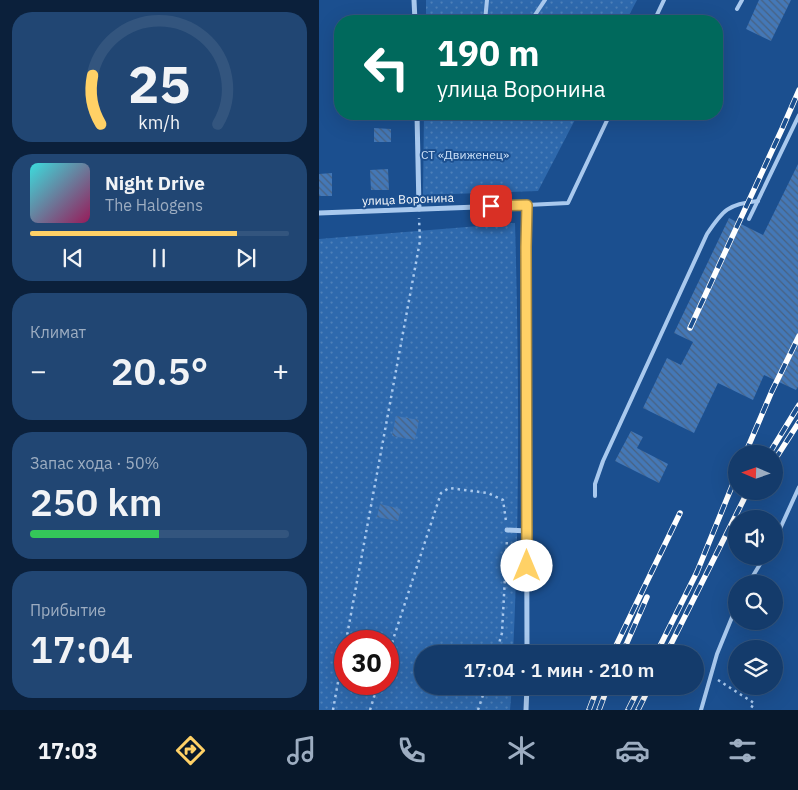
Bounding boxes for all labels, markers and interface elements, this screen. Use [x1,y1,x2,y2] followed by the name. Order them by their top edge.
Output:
[437,30,540,76] text: 190 m
[354,35,419,100] icon: left
[128,50,191,117] text: 25
[437,74,605,103] text: улица Воронина
[139,111,181,134] text: km/h
[421,147,509,162] park label: СТ «Движенец»
[105,171,205,195] text: Night Drive
[470,185,512,227] pin
[362,190,455,208] street label: улица Воронина
[477,192,505,220] icon: arrive
[105,195,203,215] text: The Halogens
[59,244,87,272] icon: previous
[145,244,173,272] icon: pause
[232,244,260,272] icon: next
[30,322,86,342] text: Климат
[111,346,208,395] text: 20.5°
[30,352,47,389] text: −
[272,352,289,389] text: +
[728,445,783,500] north arrow
[728,445,783,695] map controls
[30,453,159,473] text: Запас хода · 50%
[30,477,162,526] text: 250 km
[728,510,783,565] button: sound
[500,539,552,591] position arrow
[728,575,783,630] button: search
[30,600,106,620] text: Прибытие
[30,624,133,673] text: 17:04
[334,630,399,695] speed limit sign: 30
[728,640,783,695] button: layers
[464,658,654,682] text: 17:04 · 1 мин · 210 m
[173,733,208,768] icon: directions
[284,733,319,768] icon: music
[394,733,429,768] icon: phone
[504,733,539,768] icon: climate
[615,733,650,768] icon: car
[725,733,760,768] icon: filters
[38,736,98,765] text: 17:03

